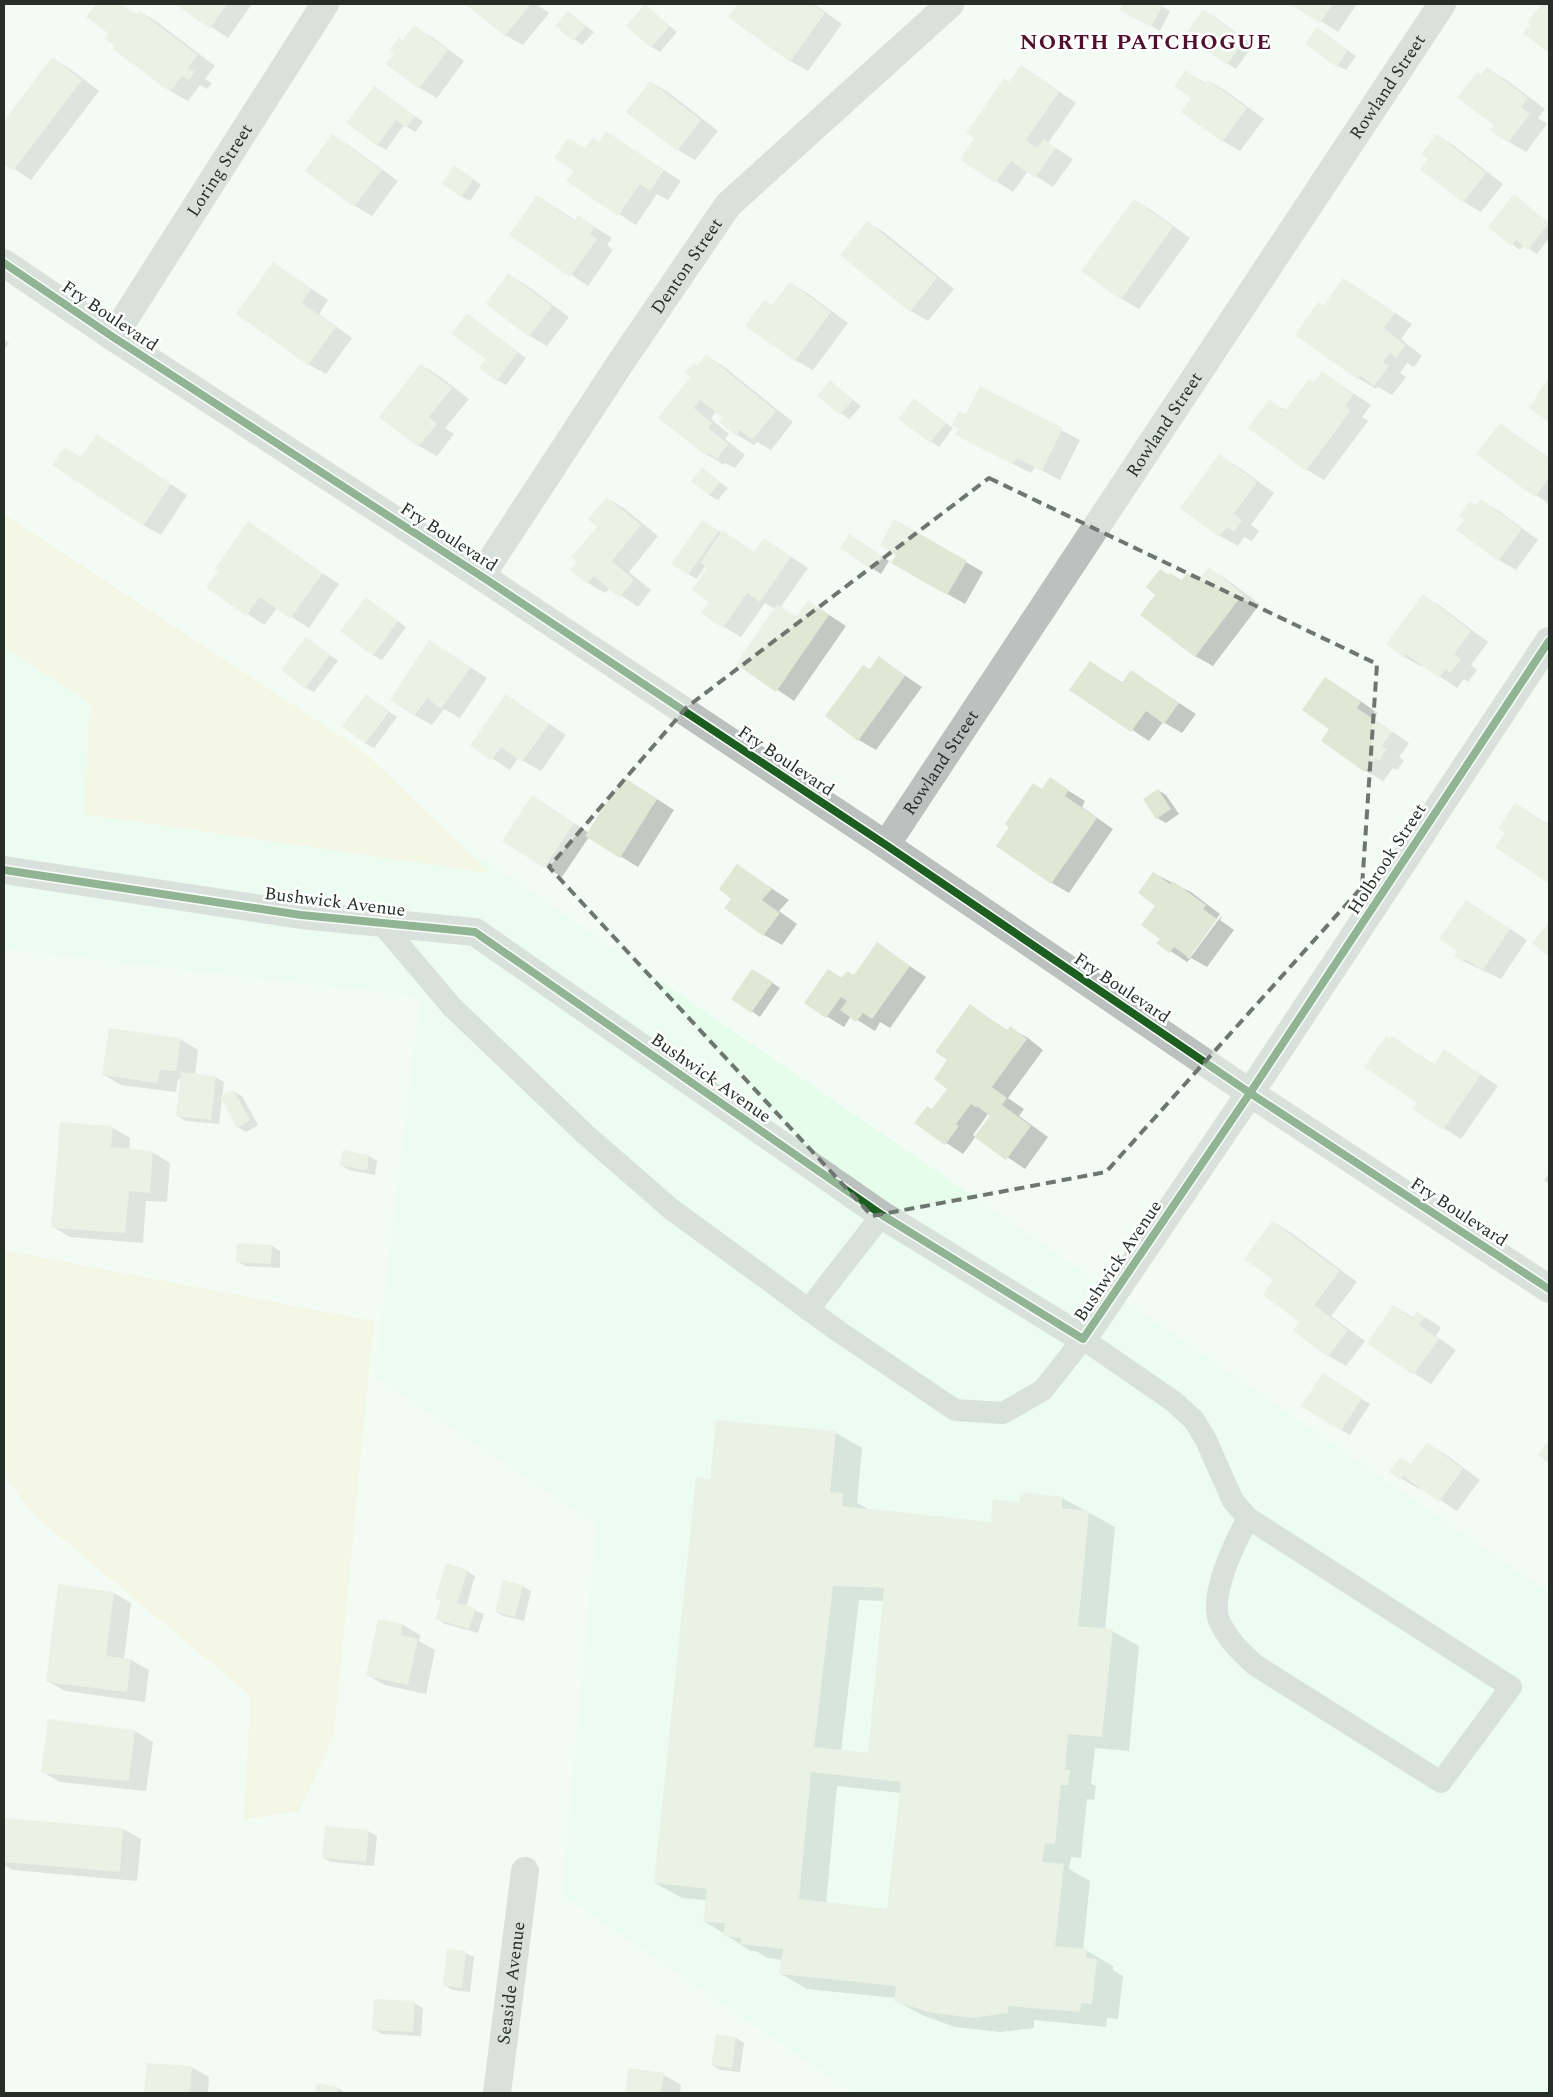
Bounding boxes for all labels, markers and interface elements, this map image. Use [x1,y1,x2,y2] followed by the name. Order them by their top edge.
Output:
[1020,26,1272,59] district label: NORTH PATCHOGUE
[1343,29,1432,145] street label: Rowland Street
[180,118,259,222] street label: Loring Street
[644,212,729,320] street label: Denton Street
[56,274,164,358] street label: Fry Boulevard
[1119,366,1209,483] street label: Rowland Street
[395,495,503,579] street label: Fry Boulevard
[896,704,985,821] street label: Rowland Street
[732,719,840,803] street label: Fry Boulevard
[1341,798,1433,920] street label: Holbrook Street
[263,880,407,924] street label: Bushwick Avenue
[1068,946,1176,1030] street label: Fry Boulevard
[645,1026,777,1130] street label: Bushwick Avenue
[1405,1170,1513,1254] street label: Fry Boulevard
[1067,1195,1169,1327] street label: Bushwick Avenue
[490,1920,532,2046] street label: Seaside Avenue

